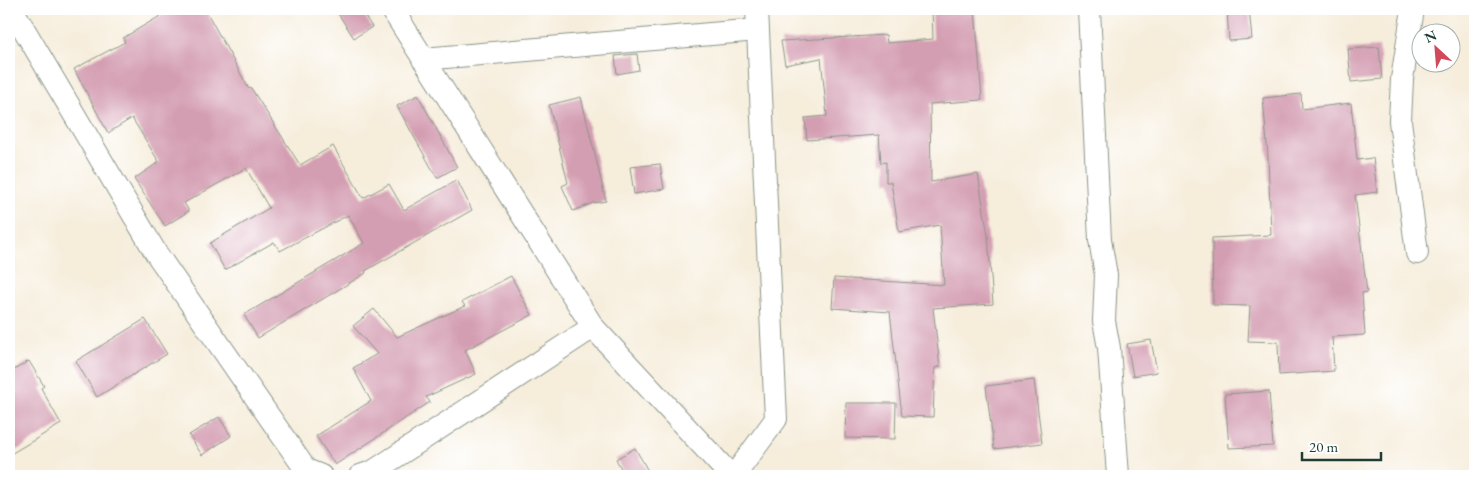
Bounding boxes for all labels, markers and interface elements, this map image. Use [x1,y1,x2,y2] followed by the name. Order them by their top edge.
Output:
[1412,22,1462,72] north arrow
[1421,25,1440,47] text: N
[1302,430,1380,462] scale bar
[1309,437,1338,456] text: 20 m

